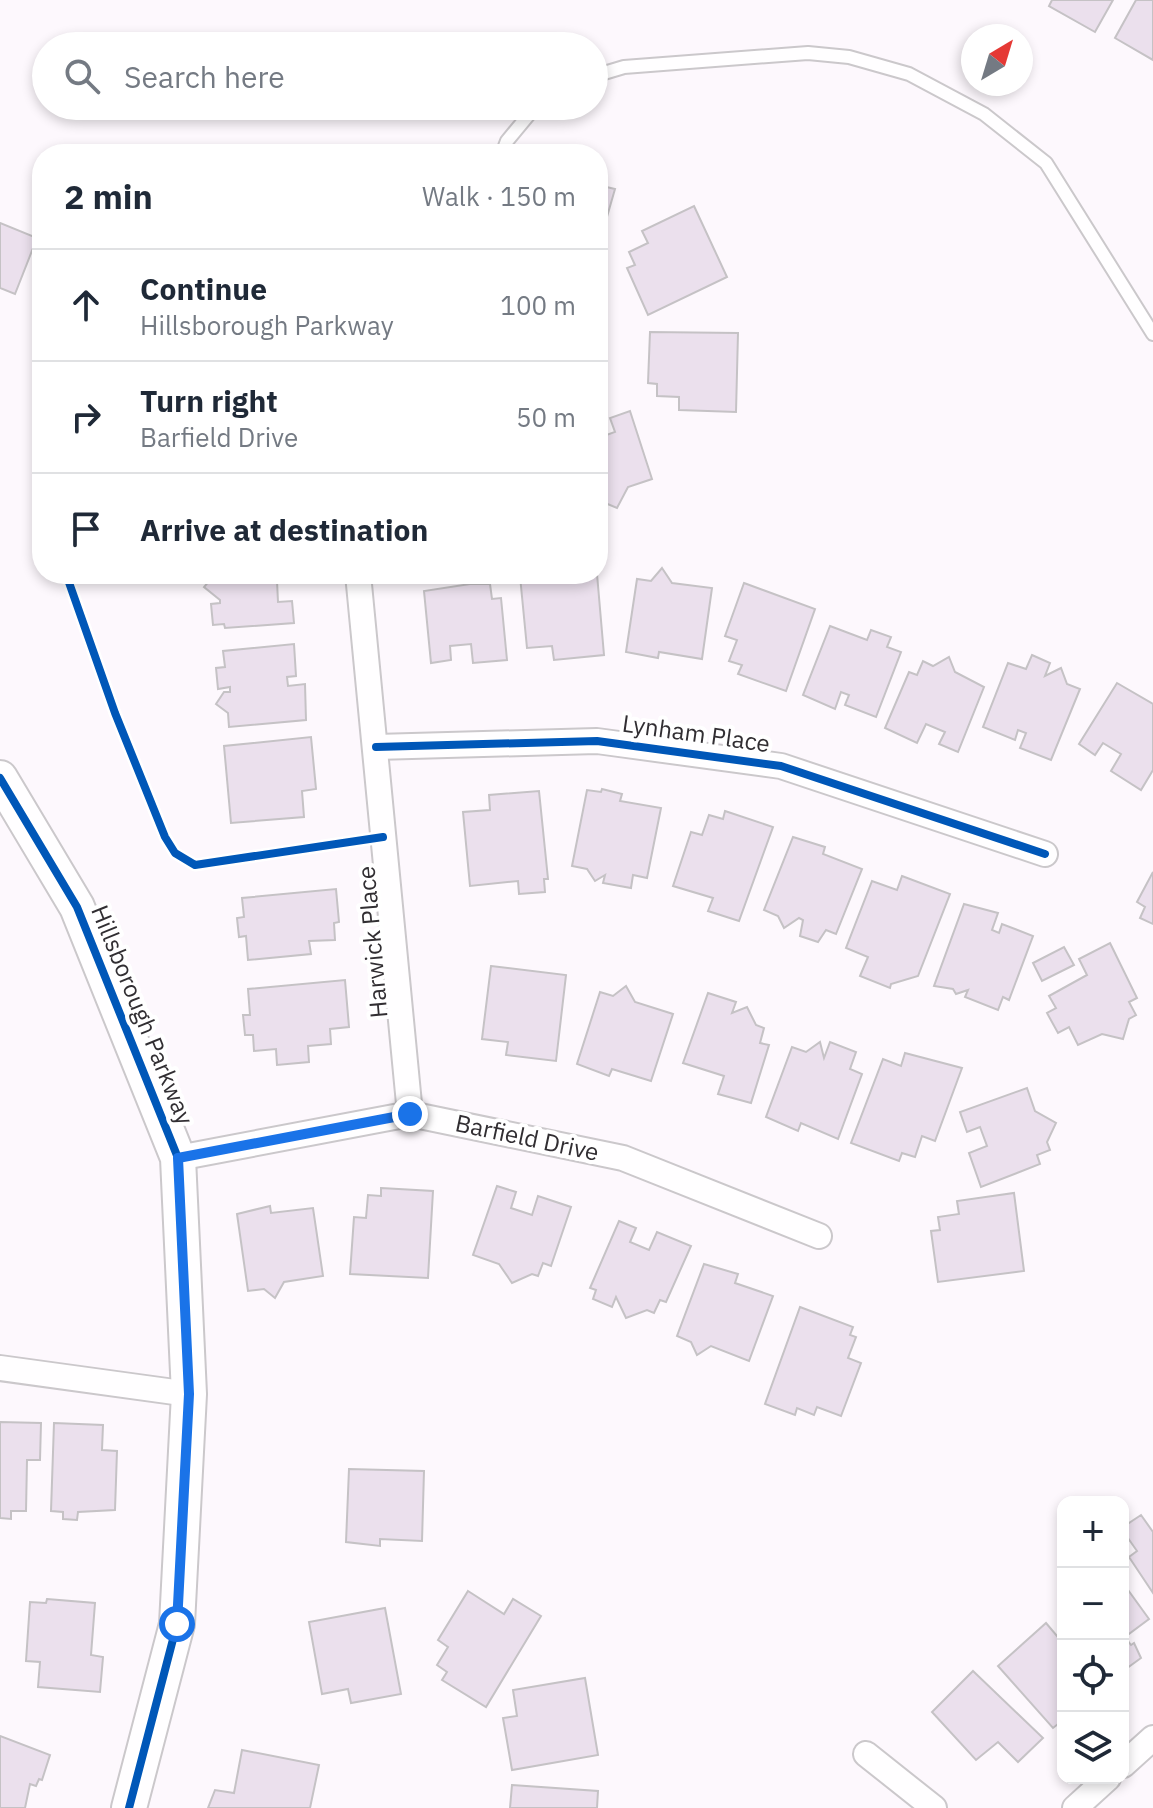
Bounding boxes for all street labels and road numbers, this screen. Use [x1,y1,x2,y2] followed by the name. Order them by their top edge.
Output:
[620,707,772,759] street label: Lynham Place
[349,865,395,1019] street label: Harwick Place
[84,900,202,1129] street label: Hillsborough Parkway
[452,1106,602,1168] street label: Barfield Drive

